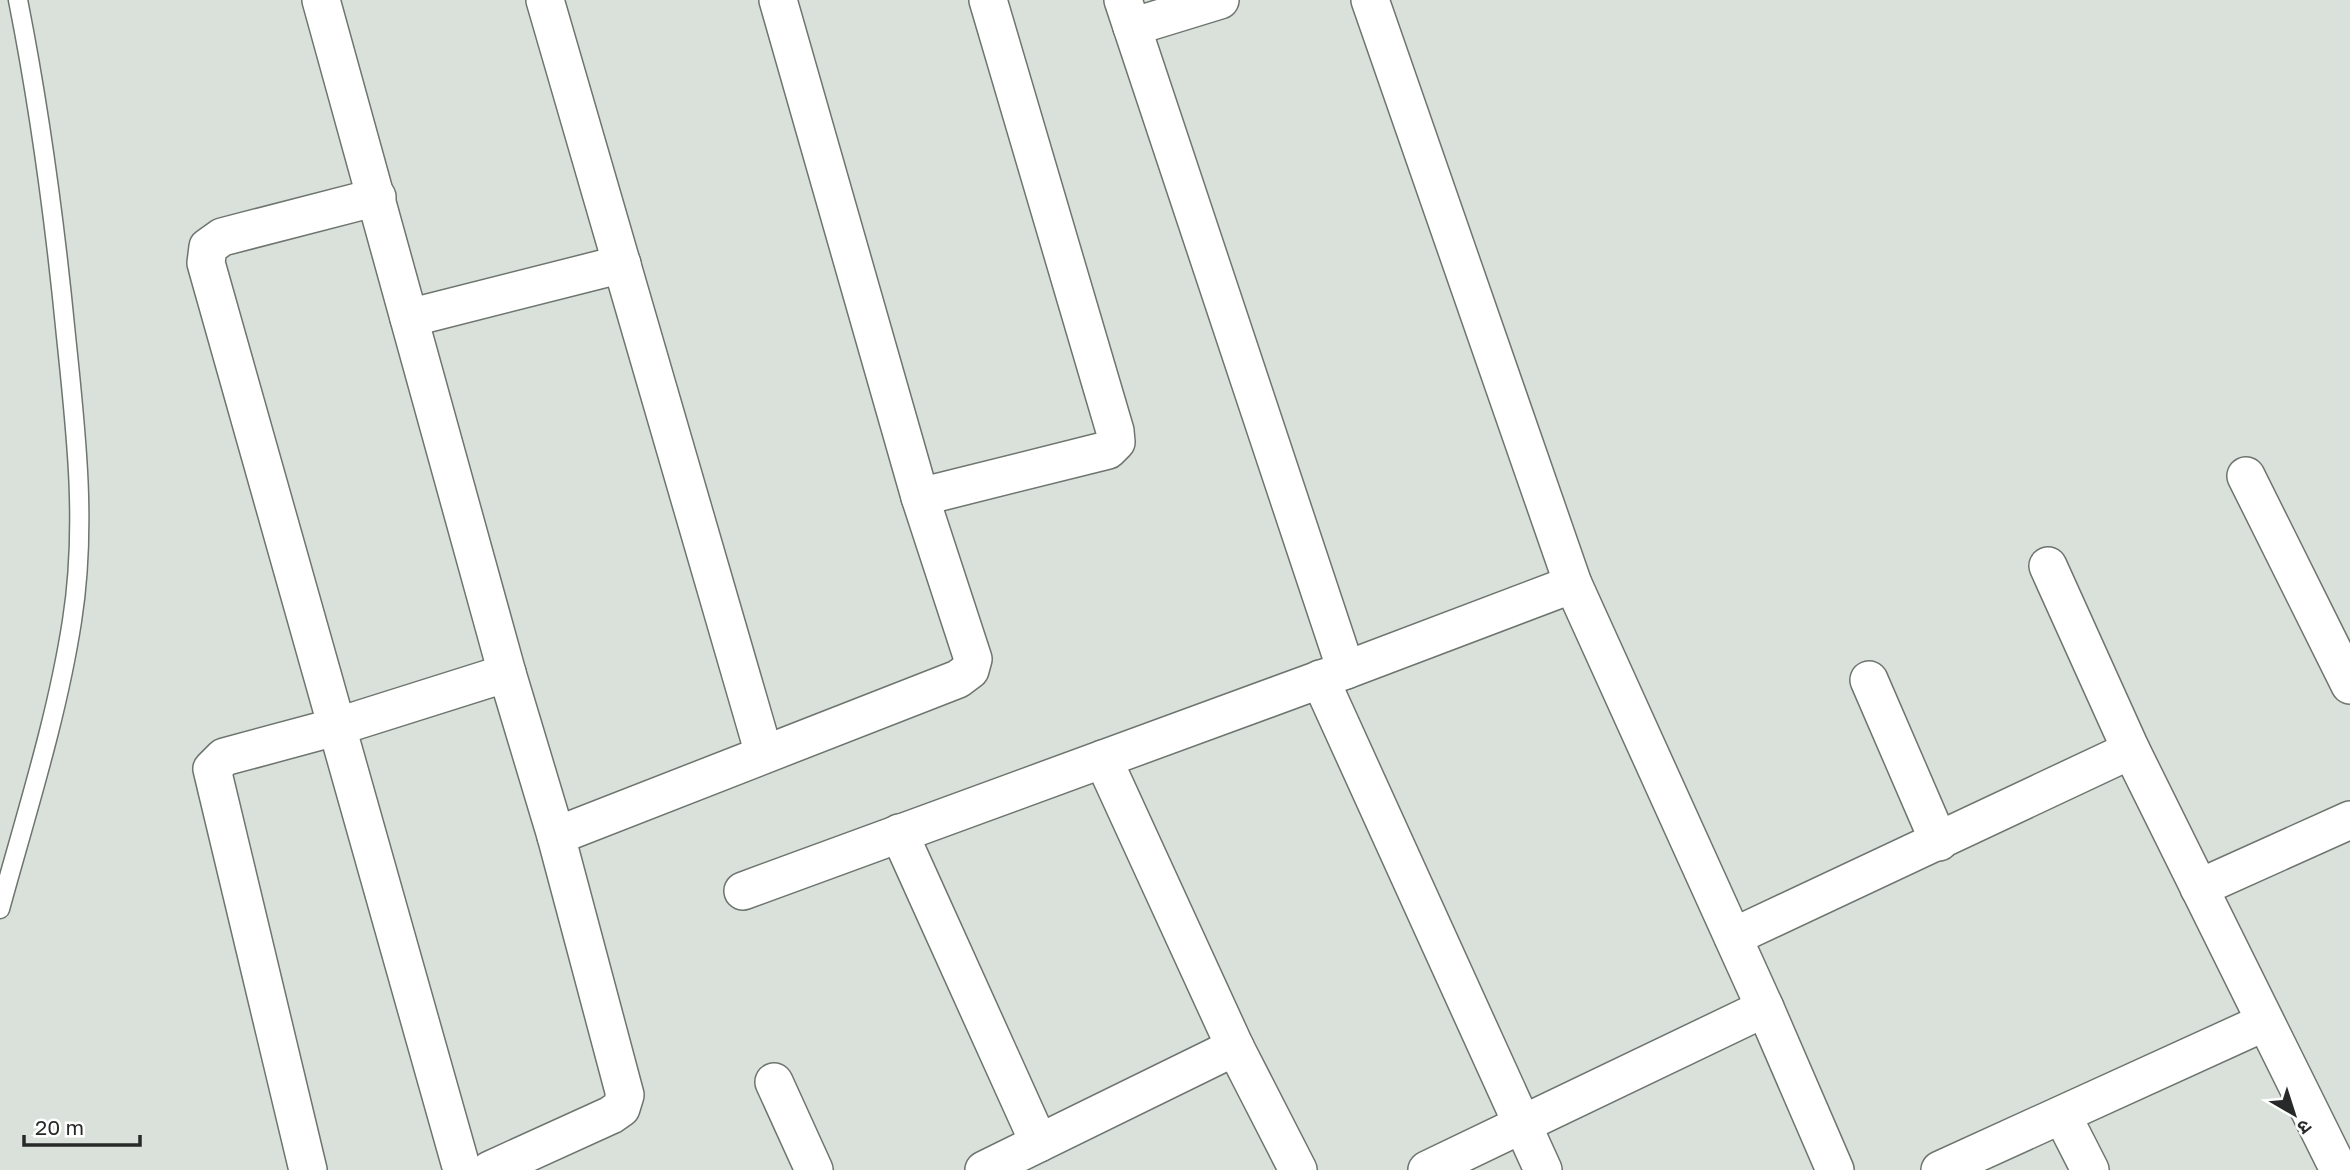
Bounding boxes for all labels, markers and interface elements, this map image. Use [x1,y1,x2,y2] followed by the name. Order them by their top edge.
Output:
[2259,1079,2329,1149] north arrow
[24,1104,140,1148] scale bar
[35,1114,84,1140] text: 20 m
[2293,1115,2317,1141] text: उ

